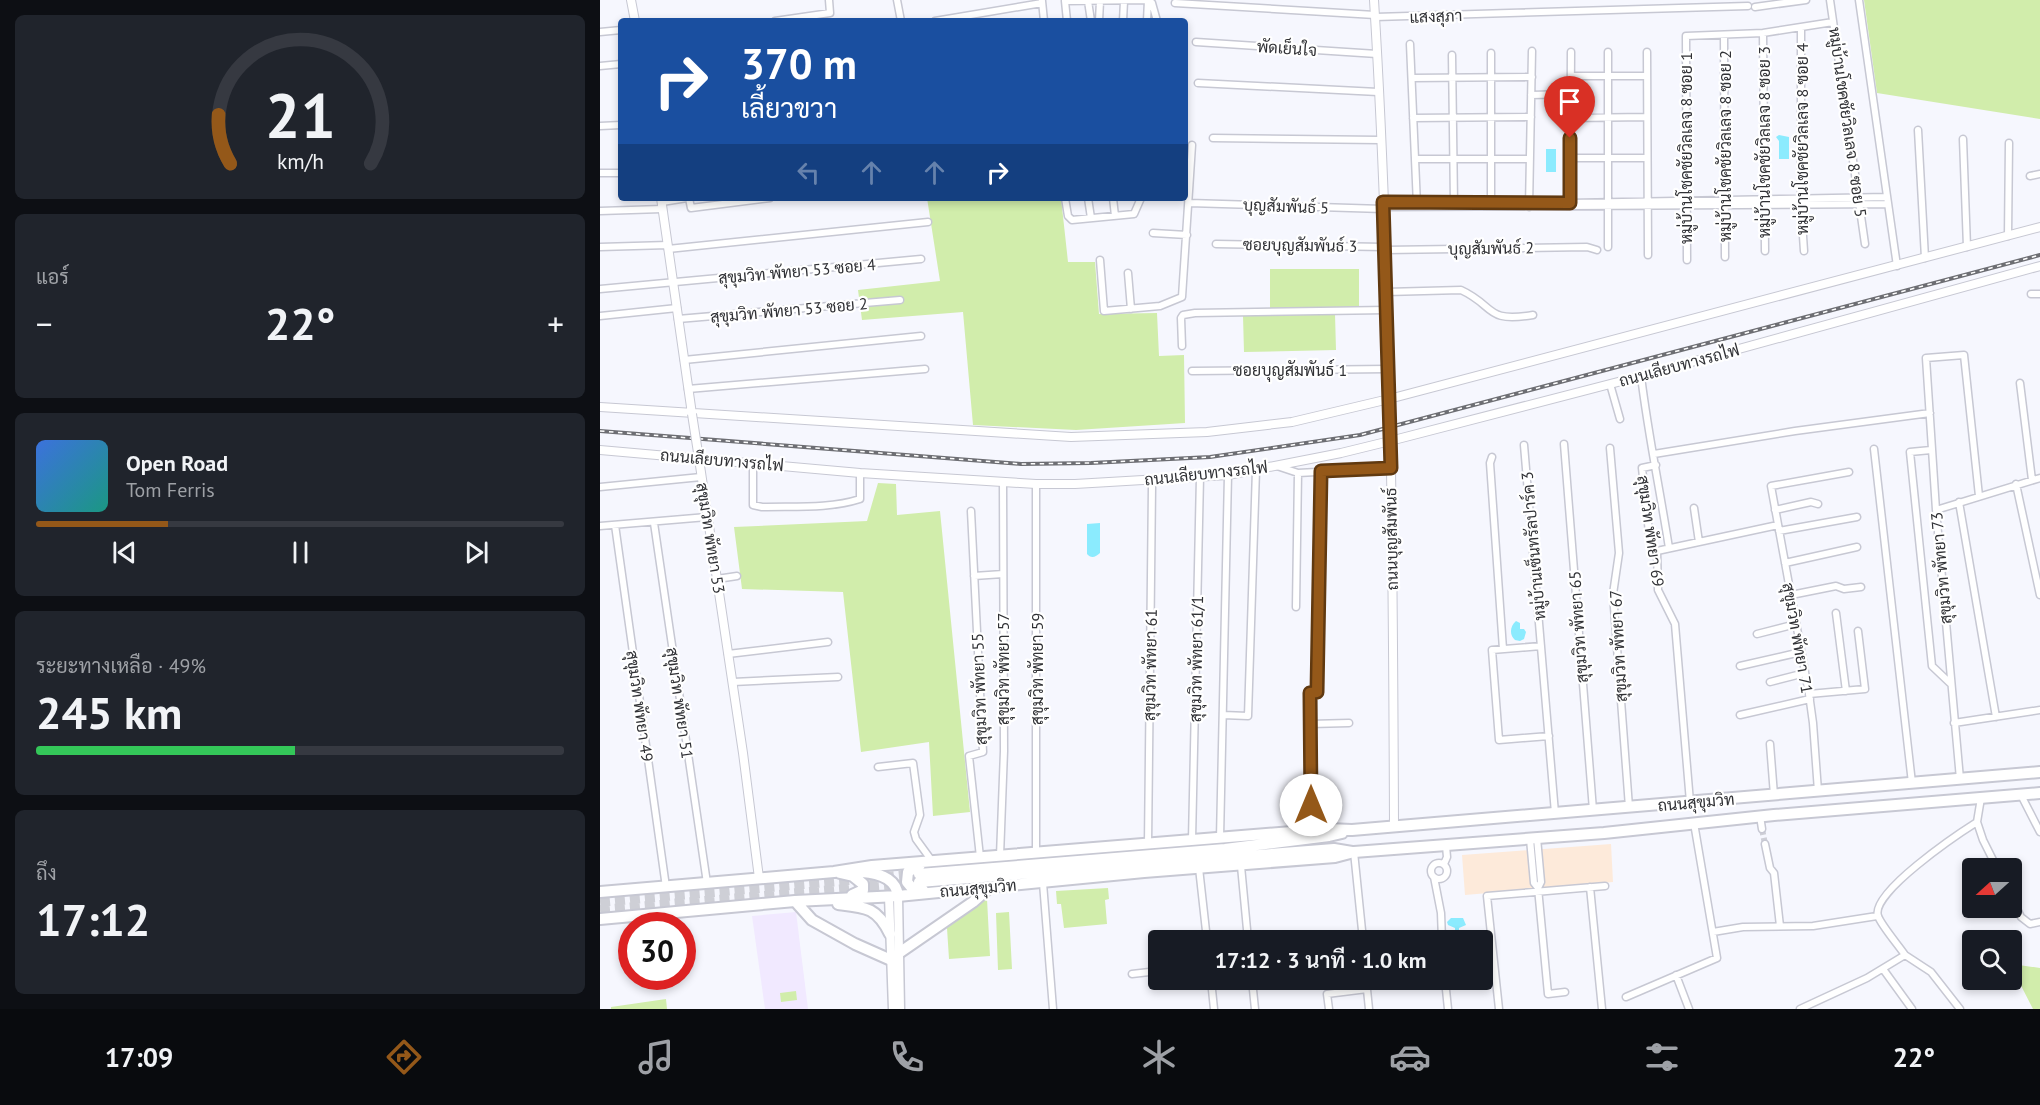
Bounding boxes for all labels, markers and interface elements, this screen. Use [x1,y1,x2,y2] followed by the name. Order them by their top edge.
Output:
[1409,5,1463,29] street label: แสงสุภา
[1823,26,1872,219] street label: หมู่บ้านโชคชัยวิลเลจ 8 ซอย 5
[1256,33,1318,60] street label: พัดเย็นใจ
[741,36,857,91] text: 370 m
[642,42,720,120] icon: right
[1791,43,1814,235] street label: หมู่บ้านโชคชัยวิลเลจ 8 ซอย 4
[1753,46,1776,238] street label: หมู่บ้านโชคชัยวิลเลจ 8 ซอย 3
[1714,50,1737,242] street label: หมู่บ้านโชคชัยวิลเลจ 8 ซอย 2
[1675,52,1698,244] street label: หมู่บ้านโชคชัยวิลเลจ 8 ซอย 1
[265,74,335,155] text: 21
[1544,76,1595,138] pin
[1553,85,1586,118] icon: arrive
[741,91,837,125] text: เลี้ยวขวา
[276,147,323,175] text: km/h
[792,156,825,189] icon: left
[855,156,888,189] icon: ahead
[918,156,951,189] icon: ahead
[981,156,1014,189] icon: right
[1243,193,1329,219] street label: บุญสัมพันธ์ 5
[1243,232,1357,258] street label: ซอยบุญสัมพันธ์ 3
[1448,235,1534,261] street label: บุญสัมพันธ์ 2
[717,254,877,290] street label: สุขุมวิท พัทยา 53 ซอย 4
[36,264,69,290] text: แอร์
[709,293,869,329] street label: สุขุมวิท พัทยา 53 ซอย 2
[265,294,335,352] text: 22°
[36,302,53,345] text: −
[547,302,564,345] text: +
[1616,338,1741,391] street label: ถนนเลียบทางรถไฟ
[1233,358,1347,382] street label: ซอยบุญสัมพันธ์ 1
[659,444,785,475] street label: ถนนเลียบทางรถไฟ
[126,449,228,477] text: Open Road
[1143,456,1269,489] street label: ถนนเลียบทางรถไฟ
[1514,471,1551,622] street label: หมู่บ้านเซ็นทรัลปาร์ค 3
[1631,474,1669,588] street label: สุขุมวิท พัทยา 69
[126,477,215,503] text: Tom Ferris
[690,481,730,595] street label: สุขุมวิท พัทยา 53
[1378,487,1404,591] street label: ถนนบุญสัมพันธ์
[1926,511,1958,625] street label: สุขุมวิท พัทยา 73
[108,536,141,569] icon: previous
[284,536,317,569] icon: pause
[460,536,493,569] icon: next
[1564,570,1594,684] street label: สุขุมวิท พัทยา 65
[1776,581,1818,695] street label: สุขุมวิท พัทยา 71
[1605,589,1633,703] street label: สุขุมวิท พัทยา 67
[1185,596,1209,723] street label: สุขุมวิท พัทยา 61/1
[1139,609,1163,721] street label: สุขุมวิท พัทยา 61
[993,613,1015,725] street label: สุขุมวิท พัทยา 57
[1027,613,1049,725] street label: สุขุมวิท พัทยา 59
[967,632,993,745] street label: สุขุมวิท พัทยา 55
[660,646,698,760] street label: สุขุมวิท พัทยา 51
[620,649,658,763] street label: สุขุมวิท พัทยา 49
[36,653,206,679] text: ระยะทางเหลือ · 49%
[36,683,182,741] text: 245 km
[1279,773,1343,837] position arrow
[1657,789,1735,817] street label: ถนนสุขุมวิท
[1962,858,2022,918] north arrow
[1962,858,2022,990] map controls
[36,860,57,886] text: ถึง
[939,875,1017,903] street label: ถนนสุขุมวิท
[36,890,150,948] text: 17:12
[618,912,696,990] speed limit sign: 30
[1962,930,2022,990] button: search
[1215,946,1426,974] text: 17:12 · 3 นาที · 1.0 km
[383,1036,425,1078] icon: directions
[635,1036,677,1078] icon: music
[886,1036,928,1078] icon: phone
[1138,1036,1180,1078] icon: climate
[1389,1036,1431,1078] icon: car
[1641,1036,1683,1078] icon: filters
[105,1040,173,1074] text: 17:09
[1893,1040,1935,1074] text: 22°

